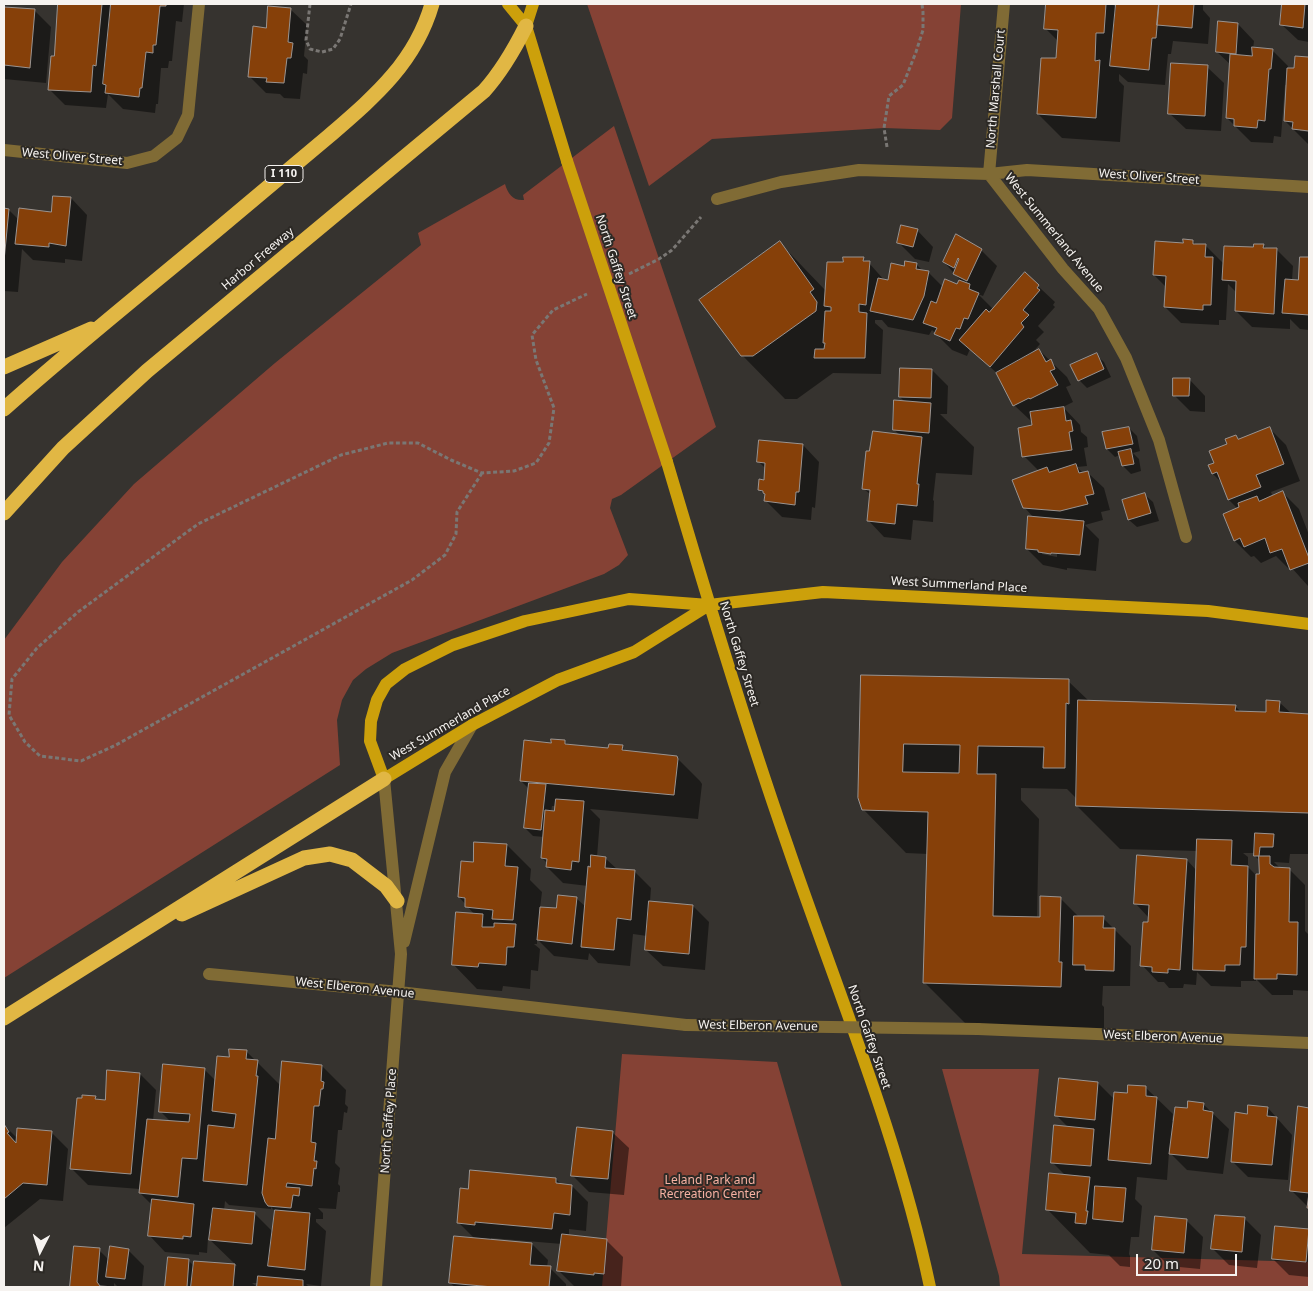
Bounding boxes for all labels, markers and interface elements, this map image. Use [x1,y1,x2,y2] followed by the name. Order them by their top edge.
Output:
[984,29,1008,149] street label: North Marshall Court
[21,145,123,169] street label: West Oliver Street
[265,165,303,182] road number: I 110
[1098,166,1200,188] street label: West Oliver Street
[1002,171,1106,295] street label: West Summerland Avenue
[592,213,640,321] street label: North Gaffey Street
[219,225,297,293] street label: Harbor Freeway
[891,574,1027,596] street label: West Summerland Place
[716,600,762,708] street label: North Gaffey Street
[387,684,513,764] street label: West Summerland Place
[295,975,415,1001] street label: West Elberon Avenue
[844,983,894,1091] street label: North Gaffey Street
[698,1018,818,1034] street label: West Elberon Avenue
[1103,1028,1223,1046] street label: West Elberon Avenue
[378,1068,400,1174] street label: North Gaffey Place
[659,1174,761,1202] park label: Leland Park and Recreation Center
[15,1226,65,1276] north arrow
[1138,1244,1239,1276] scale bar
[1144,1253,1179,1273] text: 20 m
[32,1256,45,1276] text: N

